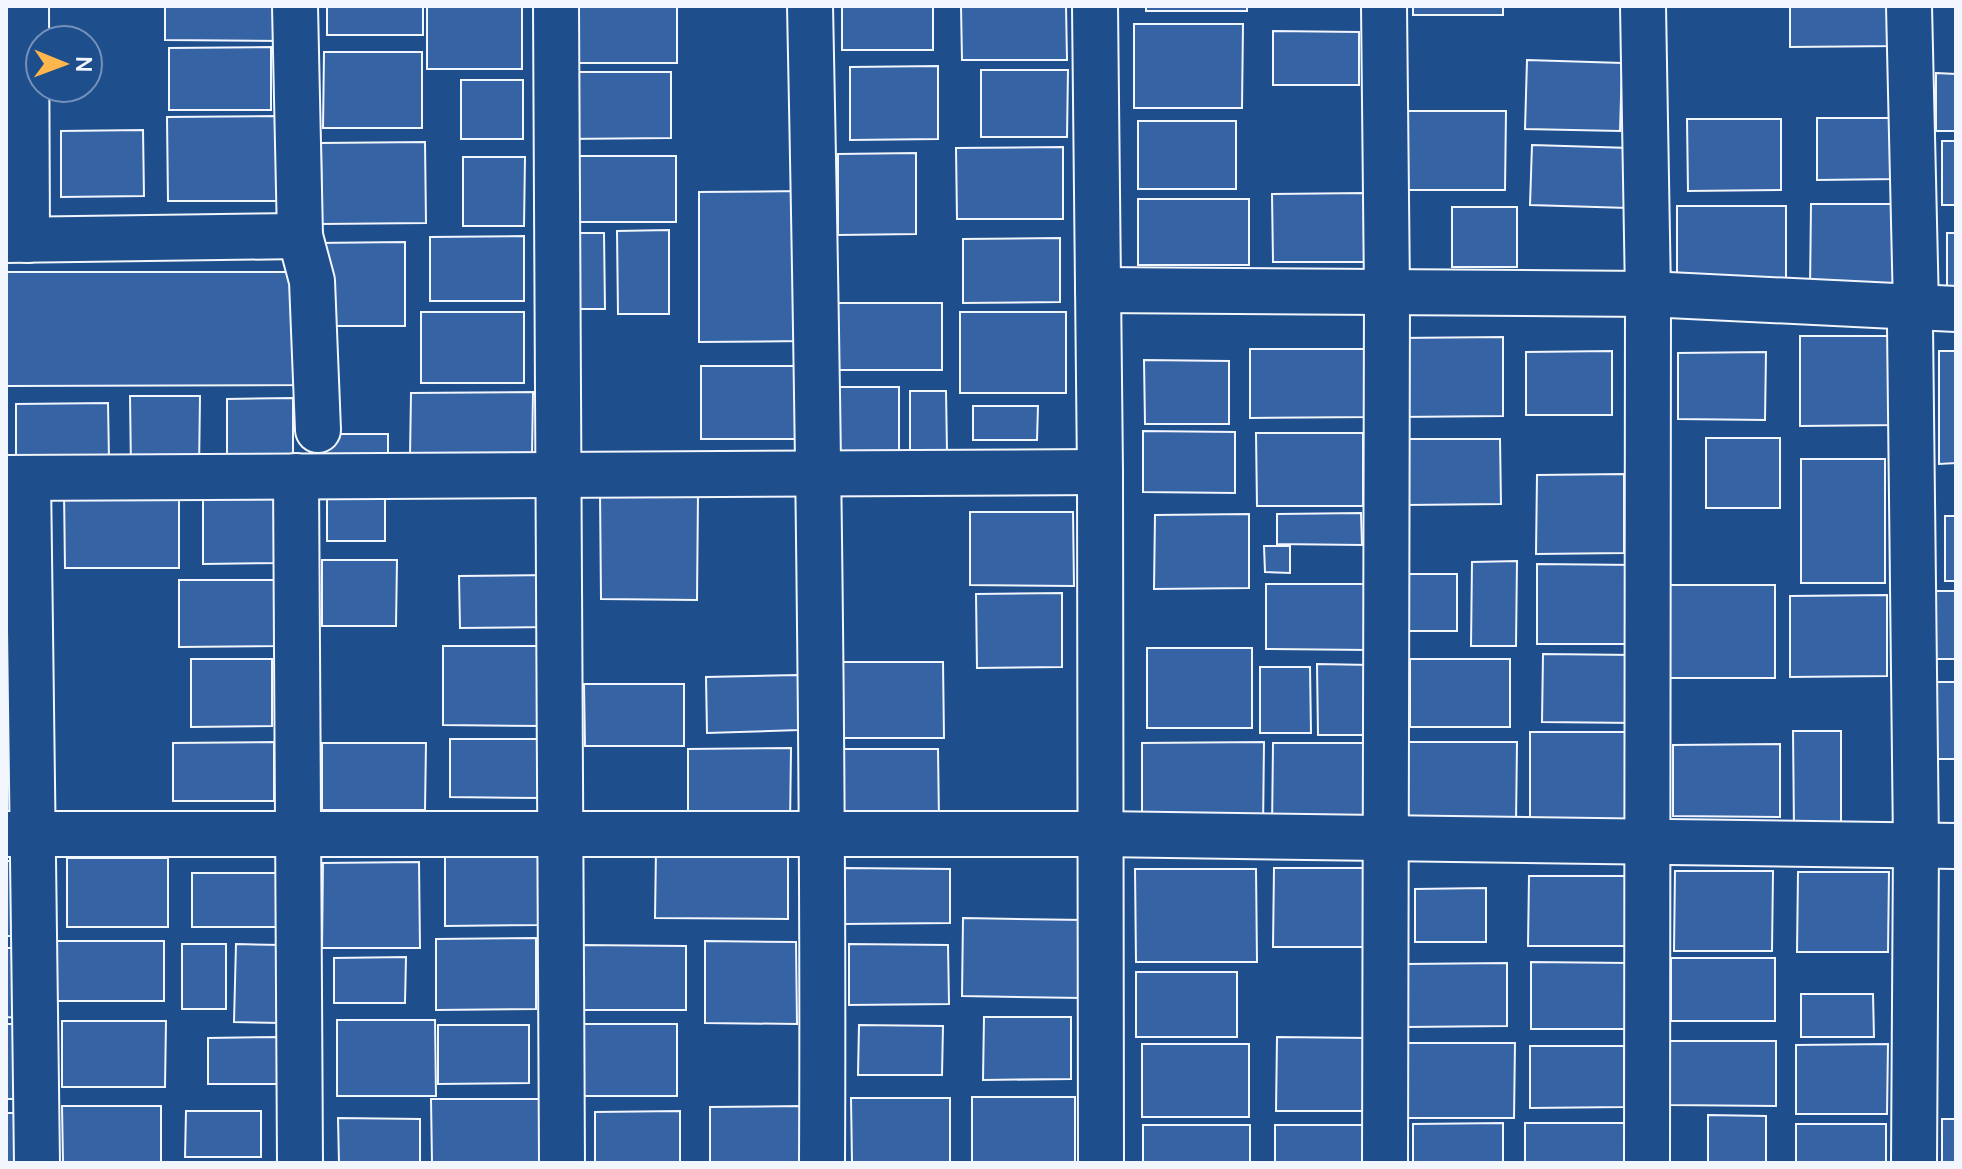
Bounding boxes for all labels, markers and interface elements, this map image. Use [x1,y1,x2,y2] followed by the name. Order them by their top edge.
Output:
[24,24,104,104] north arrow
[69,56,99,73] text: N

